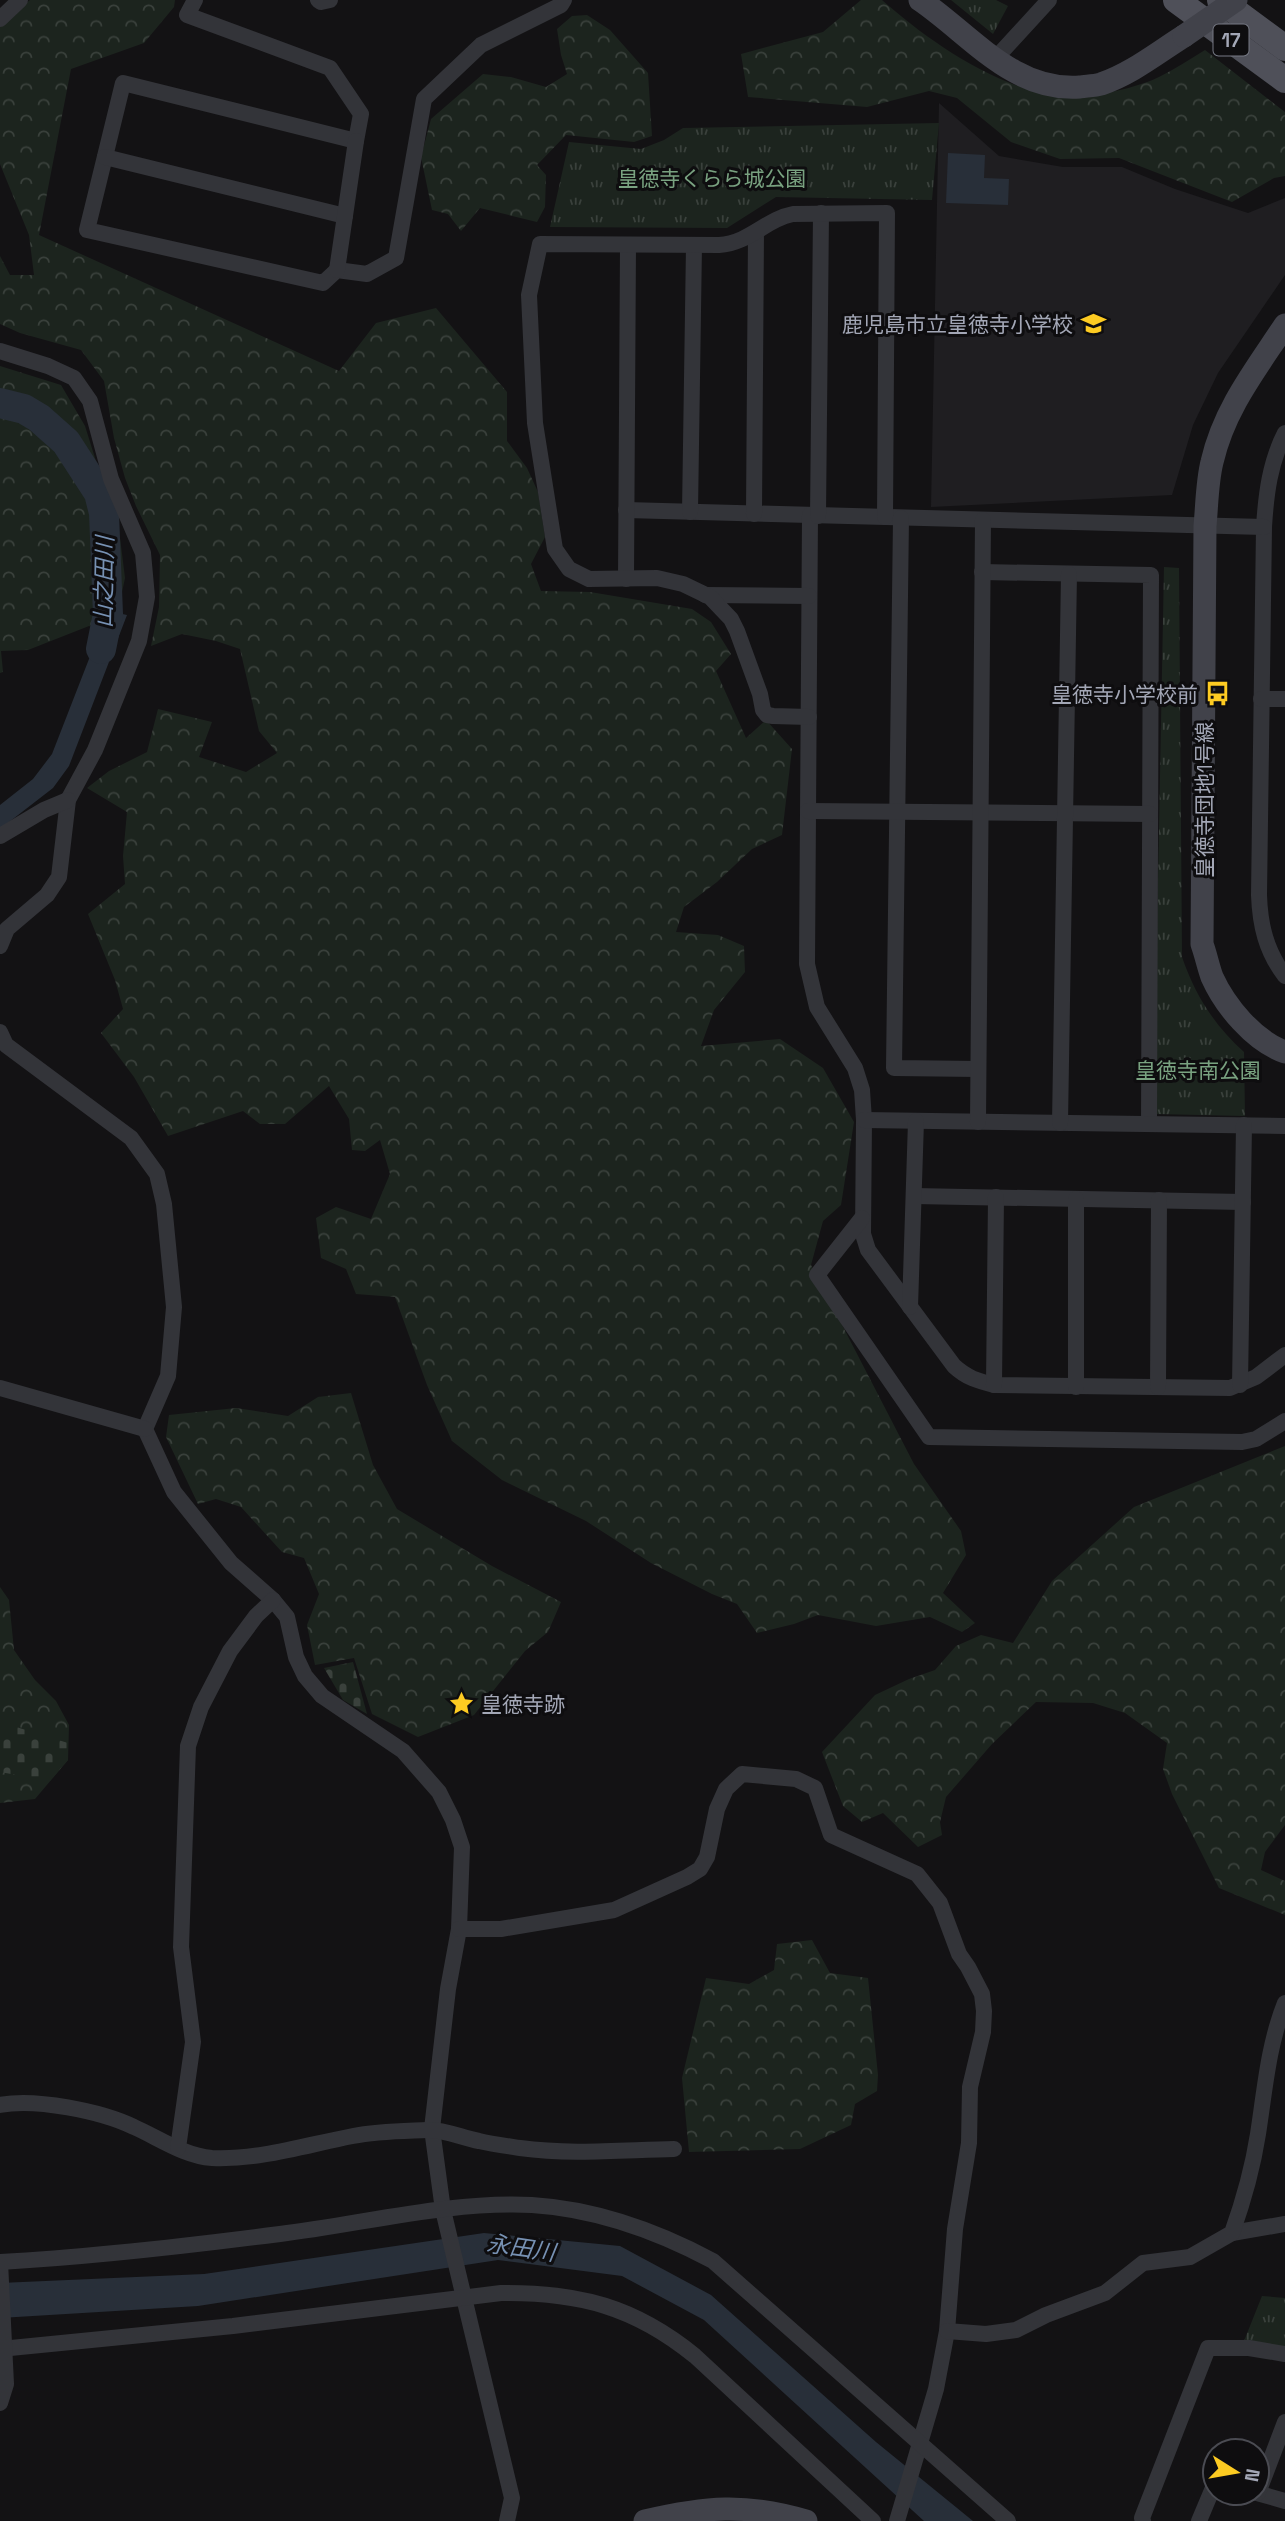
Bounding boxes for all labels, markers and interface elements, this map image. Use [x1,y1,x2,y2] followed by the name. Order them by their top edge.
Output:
[1214,24,1248,56] road number: 17
[618,165,807,192] park label: 皇徳寺くらら城公園
[1079,310,1107,338] school or university icon: 鹿児島市立皇徳寺小学校
[842,311,1073,338] place label: 鹿児島市立皇徳寺小学校
[88,533,120,628] water label: 山之田川
[1204,680,1232,708] bus stop icon: 皇徳寺小学校前
[1051,681,1198,708] place label: 皇徳寺小学校前
[1191,722,1218,878] street label: 皇徳寺団地1号線
[1135,1057,1261,1084] park label: 皇徳寺南公園
[447,1690,475,1718] place icon: 皇徳寺跡
[481,1691,565,1718] place label: 皇徳寺跡
[485,2228,560,2268] water label: 永田川
[1201,2437,1271,2507] north arrow
[1239,2467,1266,2484] text: N

